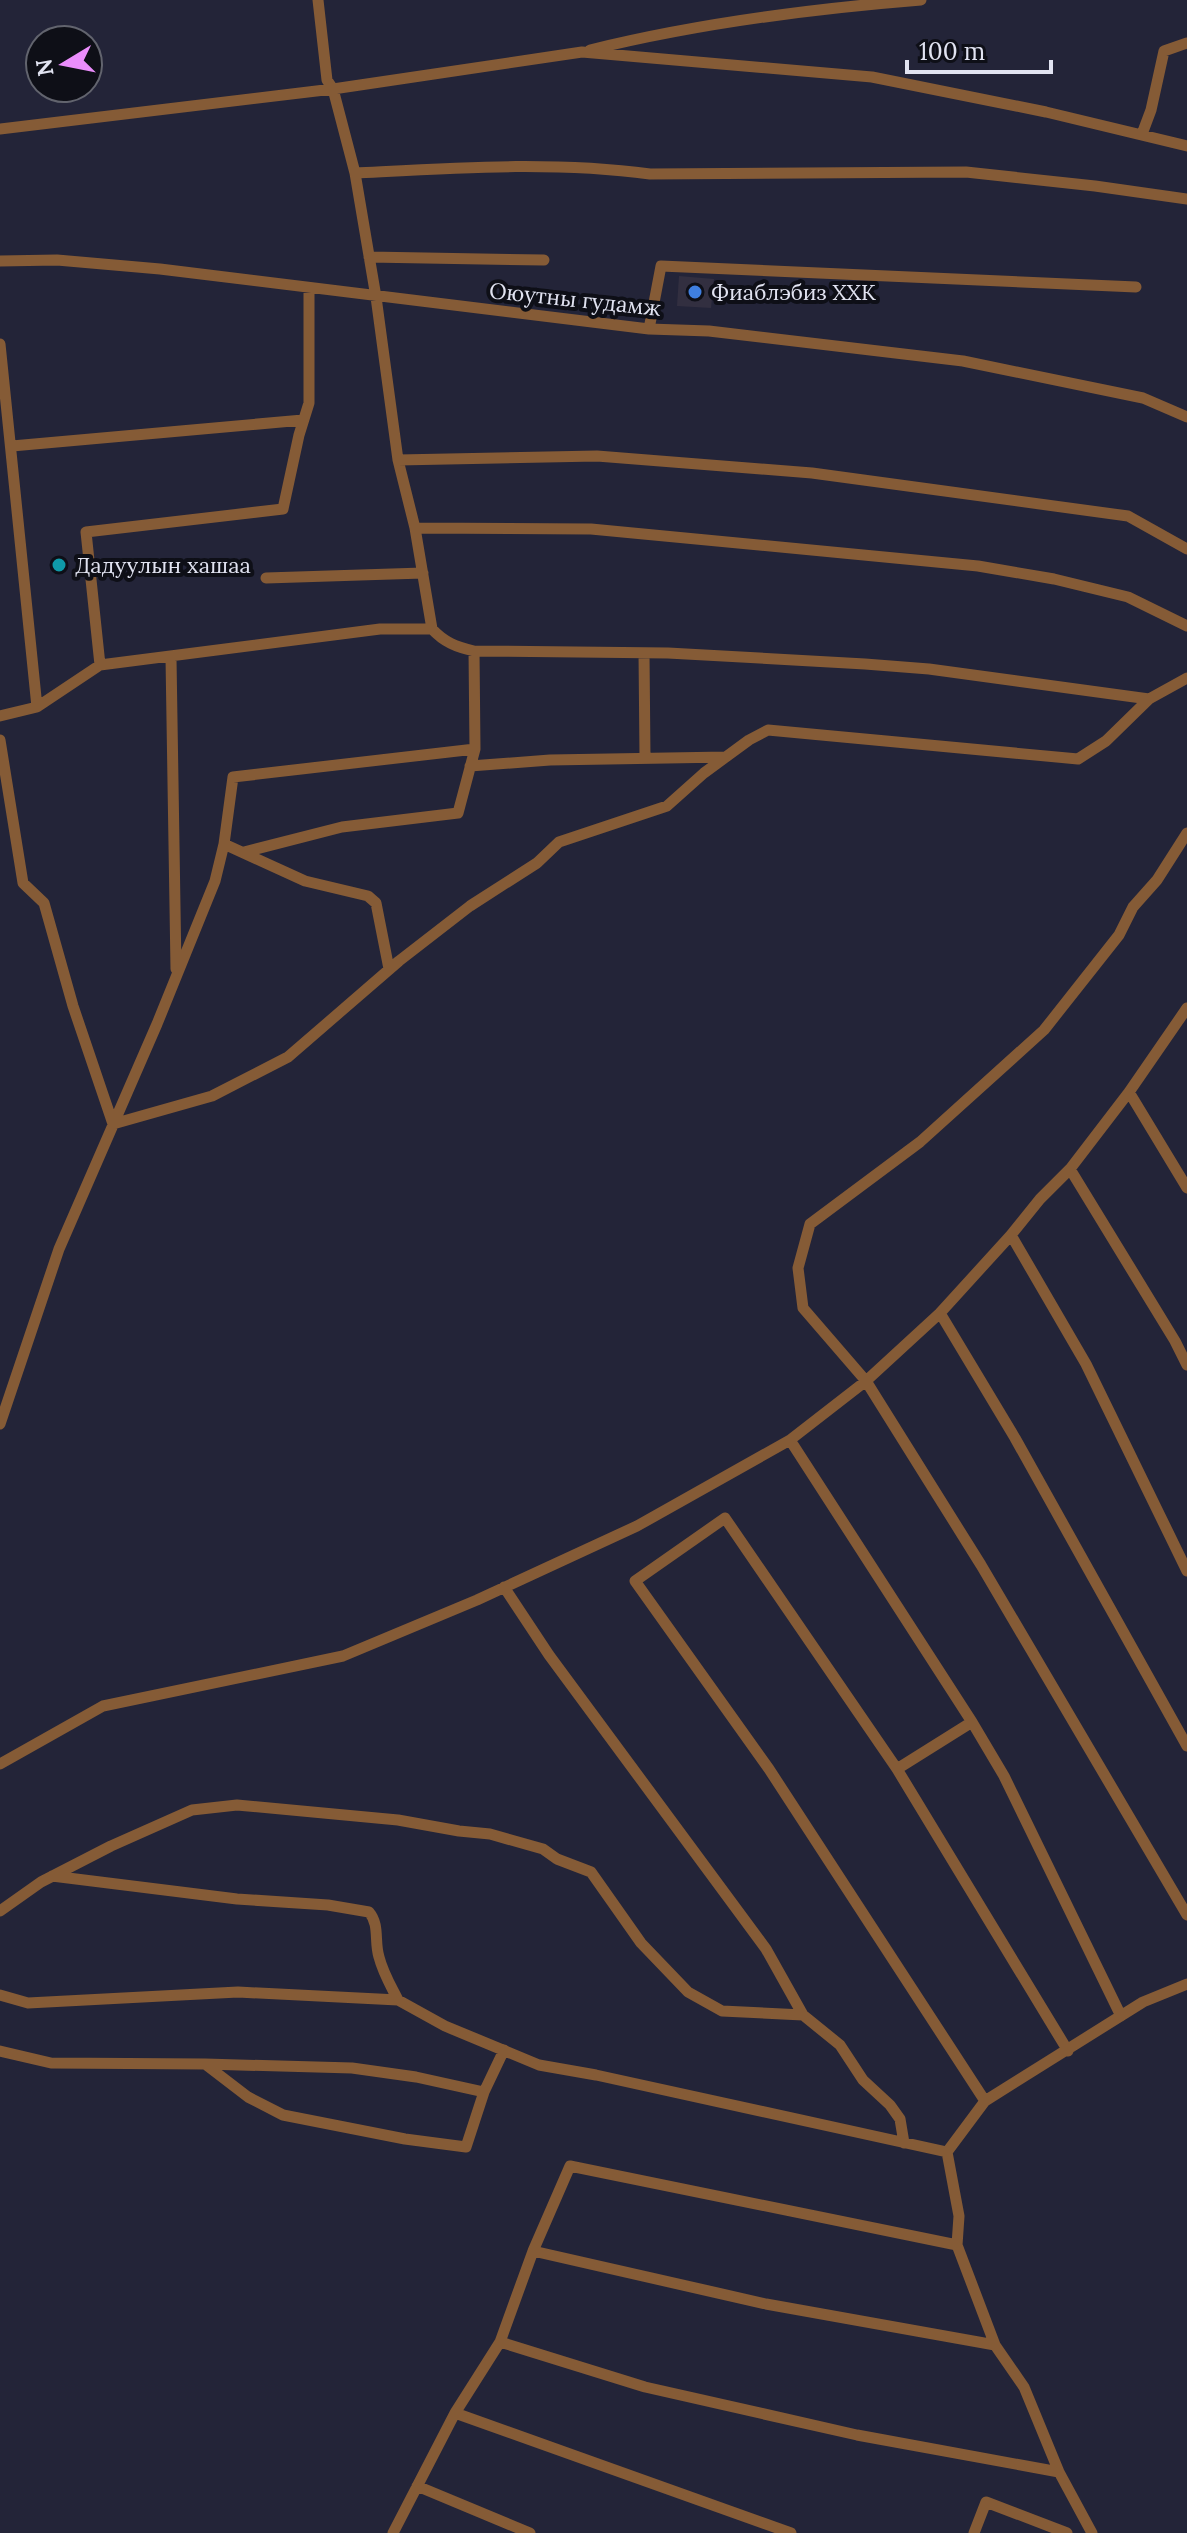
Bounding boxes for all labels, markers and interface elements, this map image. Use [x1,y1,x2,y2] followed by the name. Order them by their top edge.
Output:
[24,24,104,104] north arrow
[907,24,1051,74] scale bar
[919,36,985,67] text: 100 m
[29,57,60,78] text: N
[488,276,662,322] street label: Оюутны гудамж
[711,278,876,306] place label: Фиаблэбиз ХХК
[686,283,704,301] marker: Фиаблэбиз ХХК
[75,551,251,579] place label: Дадуулын хашаа
[50,556,68,574] marker: Дадуулын хашаа

